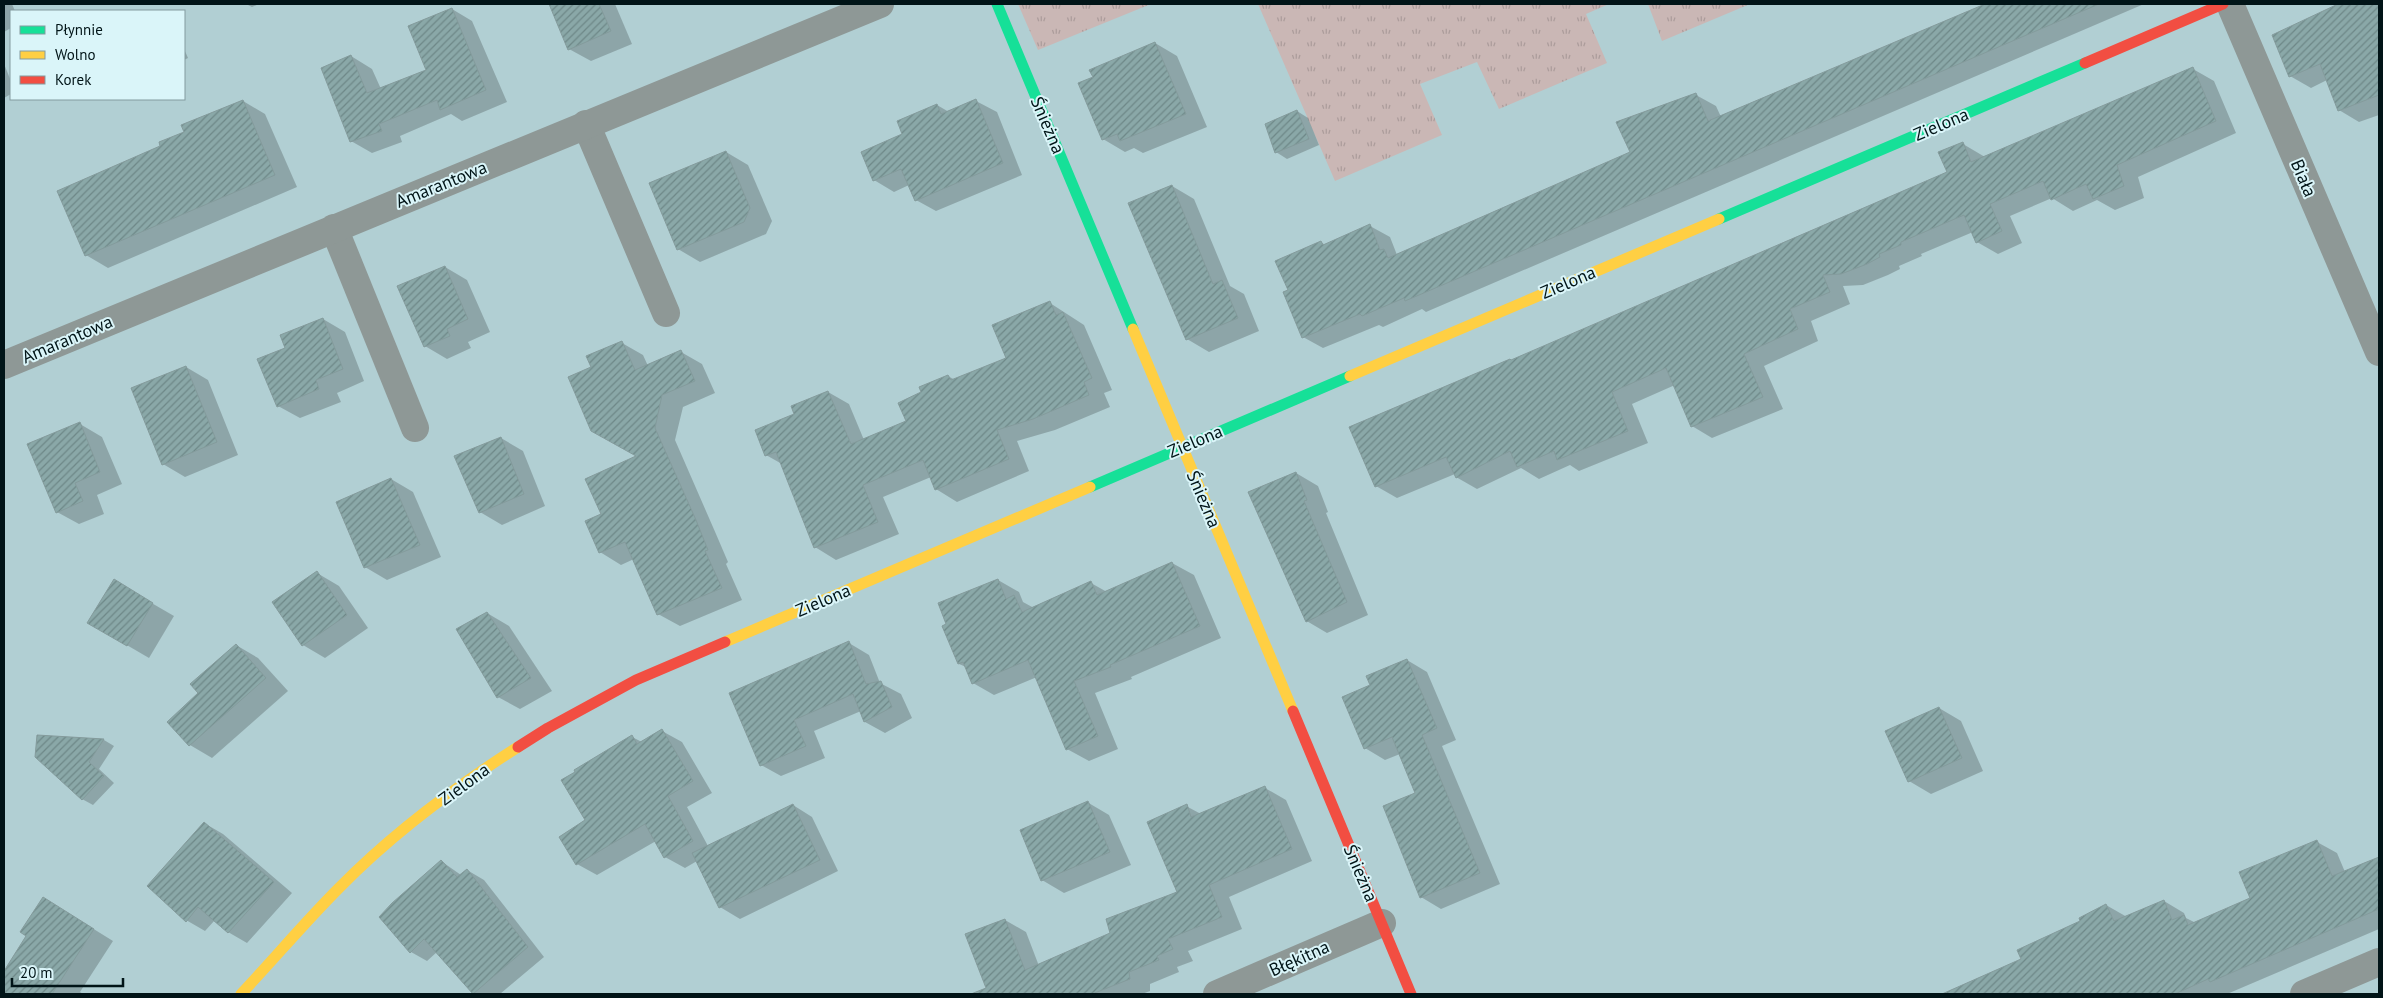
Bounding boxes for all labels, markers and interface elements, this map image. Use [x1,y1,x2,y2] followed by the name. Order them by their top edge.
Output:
[10,10,185,100] legend
[55,20,103,39] text: Płynnie
[55,45,95,64] text: Wolno
[55,70,92,89] text: Korek
[1026,93,1070,157] street label: Śnieżna
[1910,102,1972,146] street label: Zielona
[392,155,490,213] street label: Amarantowa
[2286,156,2322,200] street label: Biała
[1537,260,1599,304] street label: Zielona
[18,310,116,368] street label: Amarantowa
[1164,419,1226,463] street label: Zielona
[1182,467,1226,531] street label: Śnieżna
[792,578,854,622] street label: Zielona
[434,758,494,810] street label: Zielona
[1339,841,1383,905] street label: Śnieżna
[1265,935,1333,981] street label: Błękitna
[12,956,124,988] scale bar
[20,963,53,982] text: 20 m

